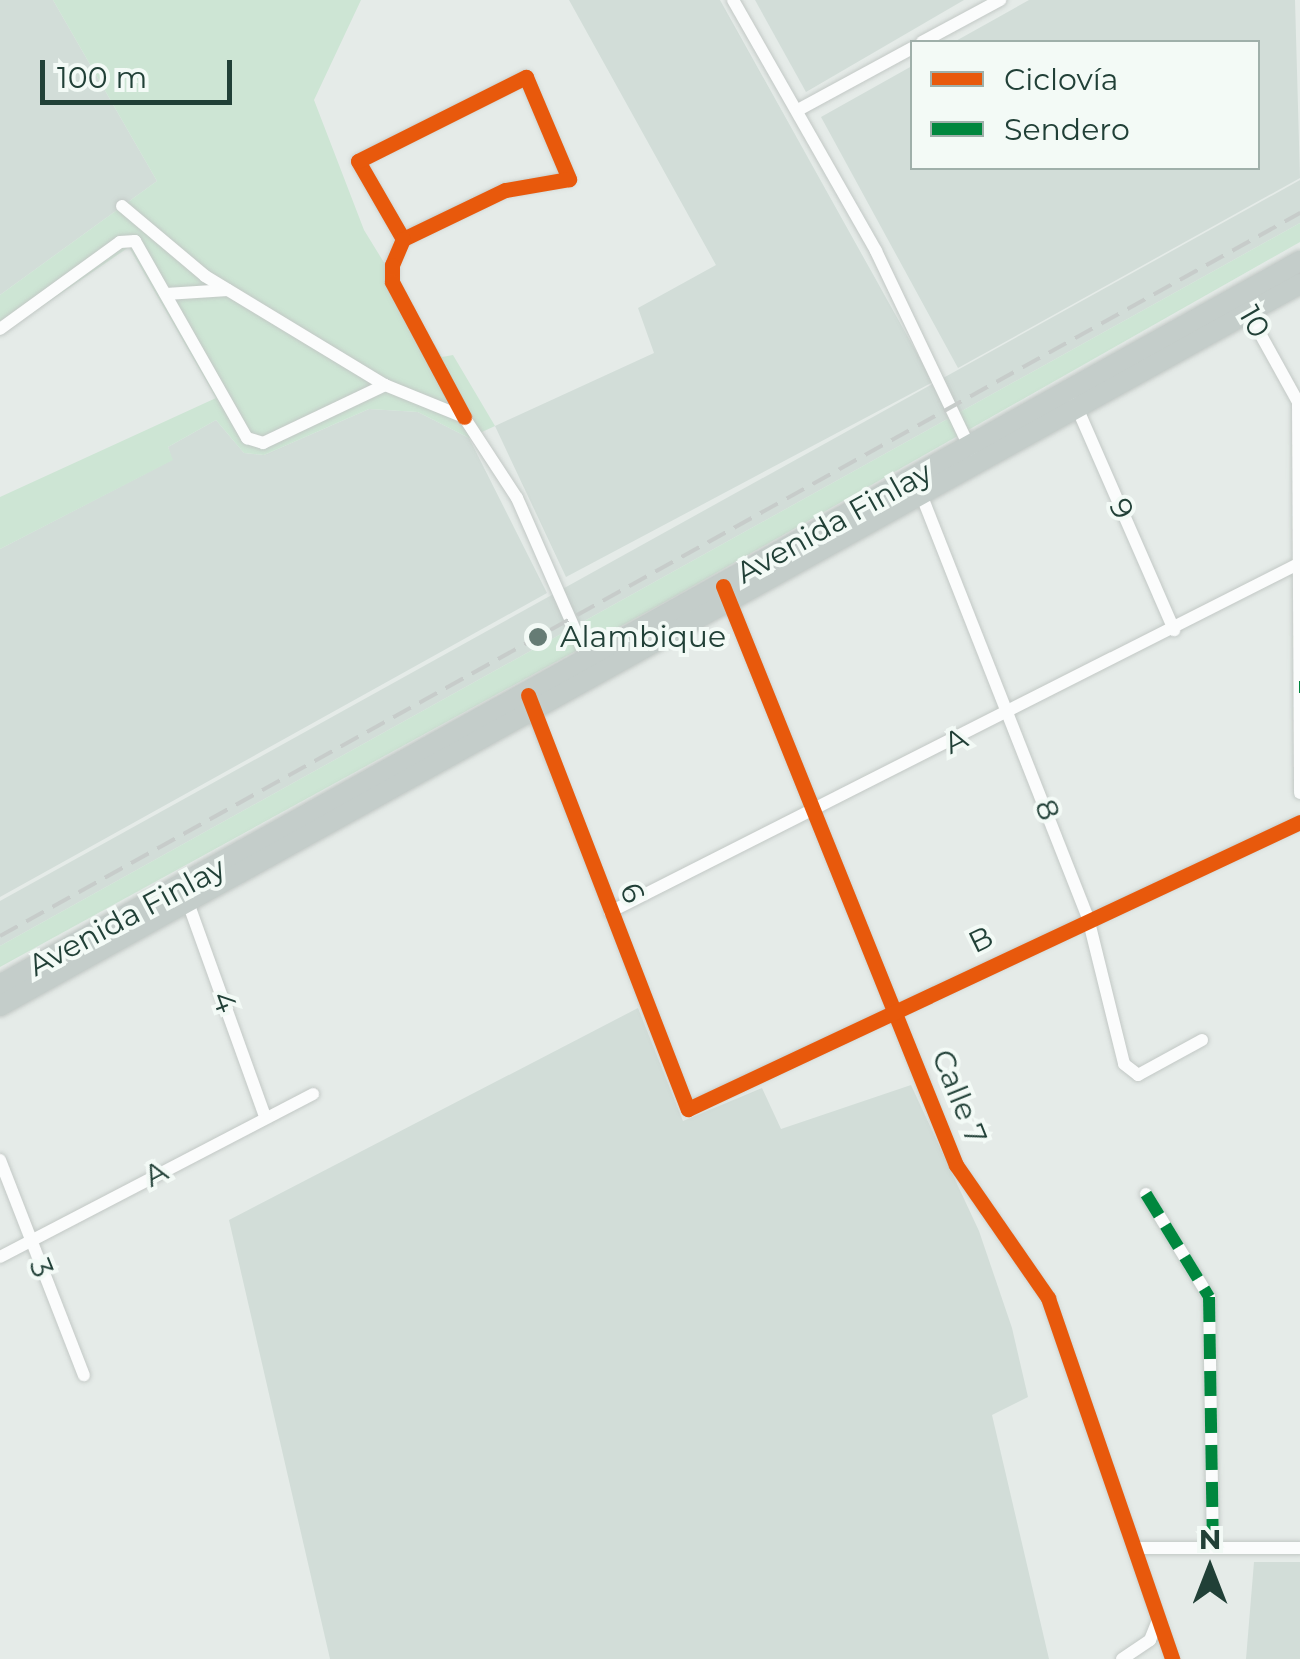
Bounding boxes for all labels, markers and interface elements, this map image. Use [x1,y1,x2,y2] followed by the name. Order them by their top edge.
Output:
[45,40,238,102] scale bar
[910,40,1260,170] legend
[57,59,147,96] text: 100 m
[1004,61,1118,98] text: Ciclovía
[1004,111,1130,148] text: Sendero
[1231,300,1277,344] street label: 10
[730,454,938,592] street label: Avenida Finlay
[1101,493,1141,525] street label: 9
[560,619,726,655] place label: Alambique
[525,624,551,650] marker: Alambique
[938,720,974,762] street label: A
[1027,795,1067,825] street label: 8
[22,850,232,984] street label: Avenida Finlay
[612,878,652,908] street label: 6
[963,919,999,961] street label: B
[204,987,244,1017] street label: 4
[924,1045,994,1149] street label: Calle 7
[138,1153,174,1195] street label: A
[21,1253,61,1283] street label: 3
[1160,1519,1260,1619] north arrow
[1199,1522,1221,1556] text: N

